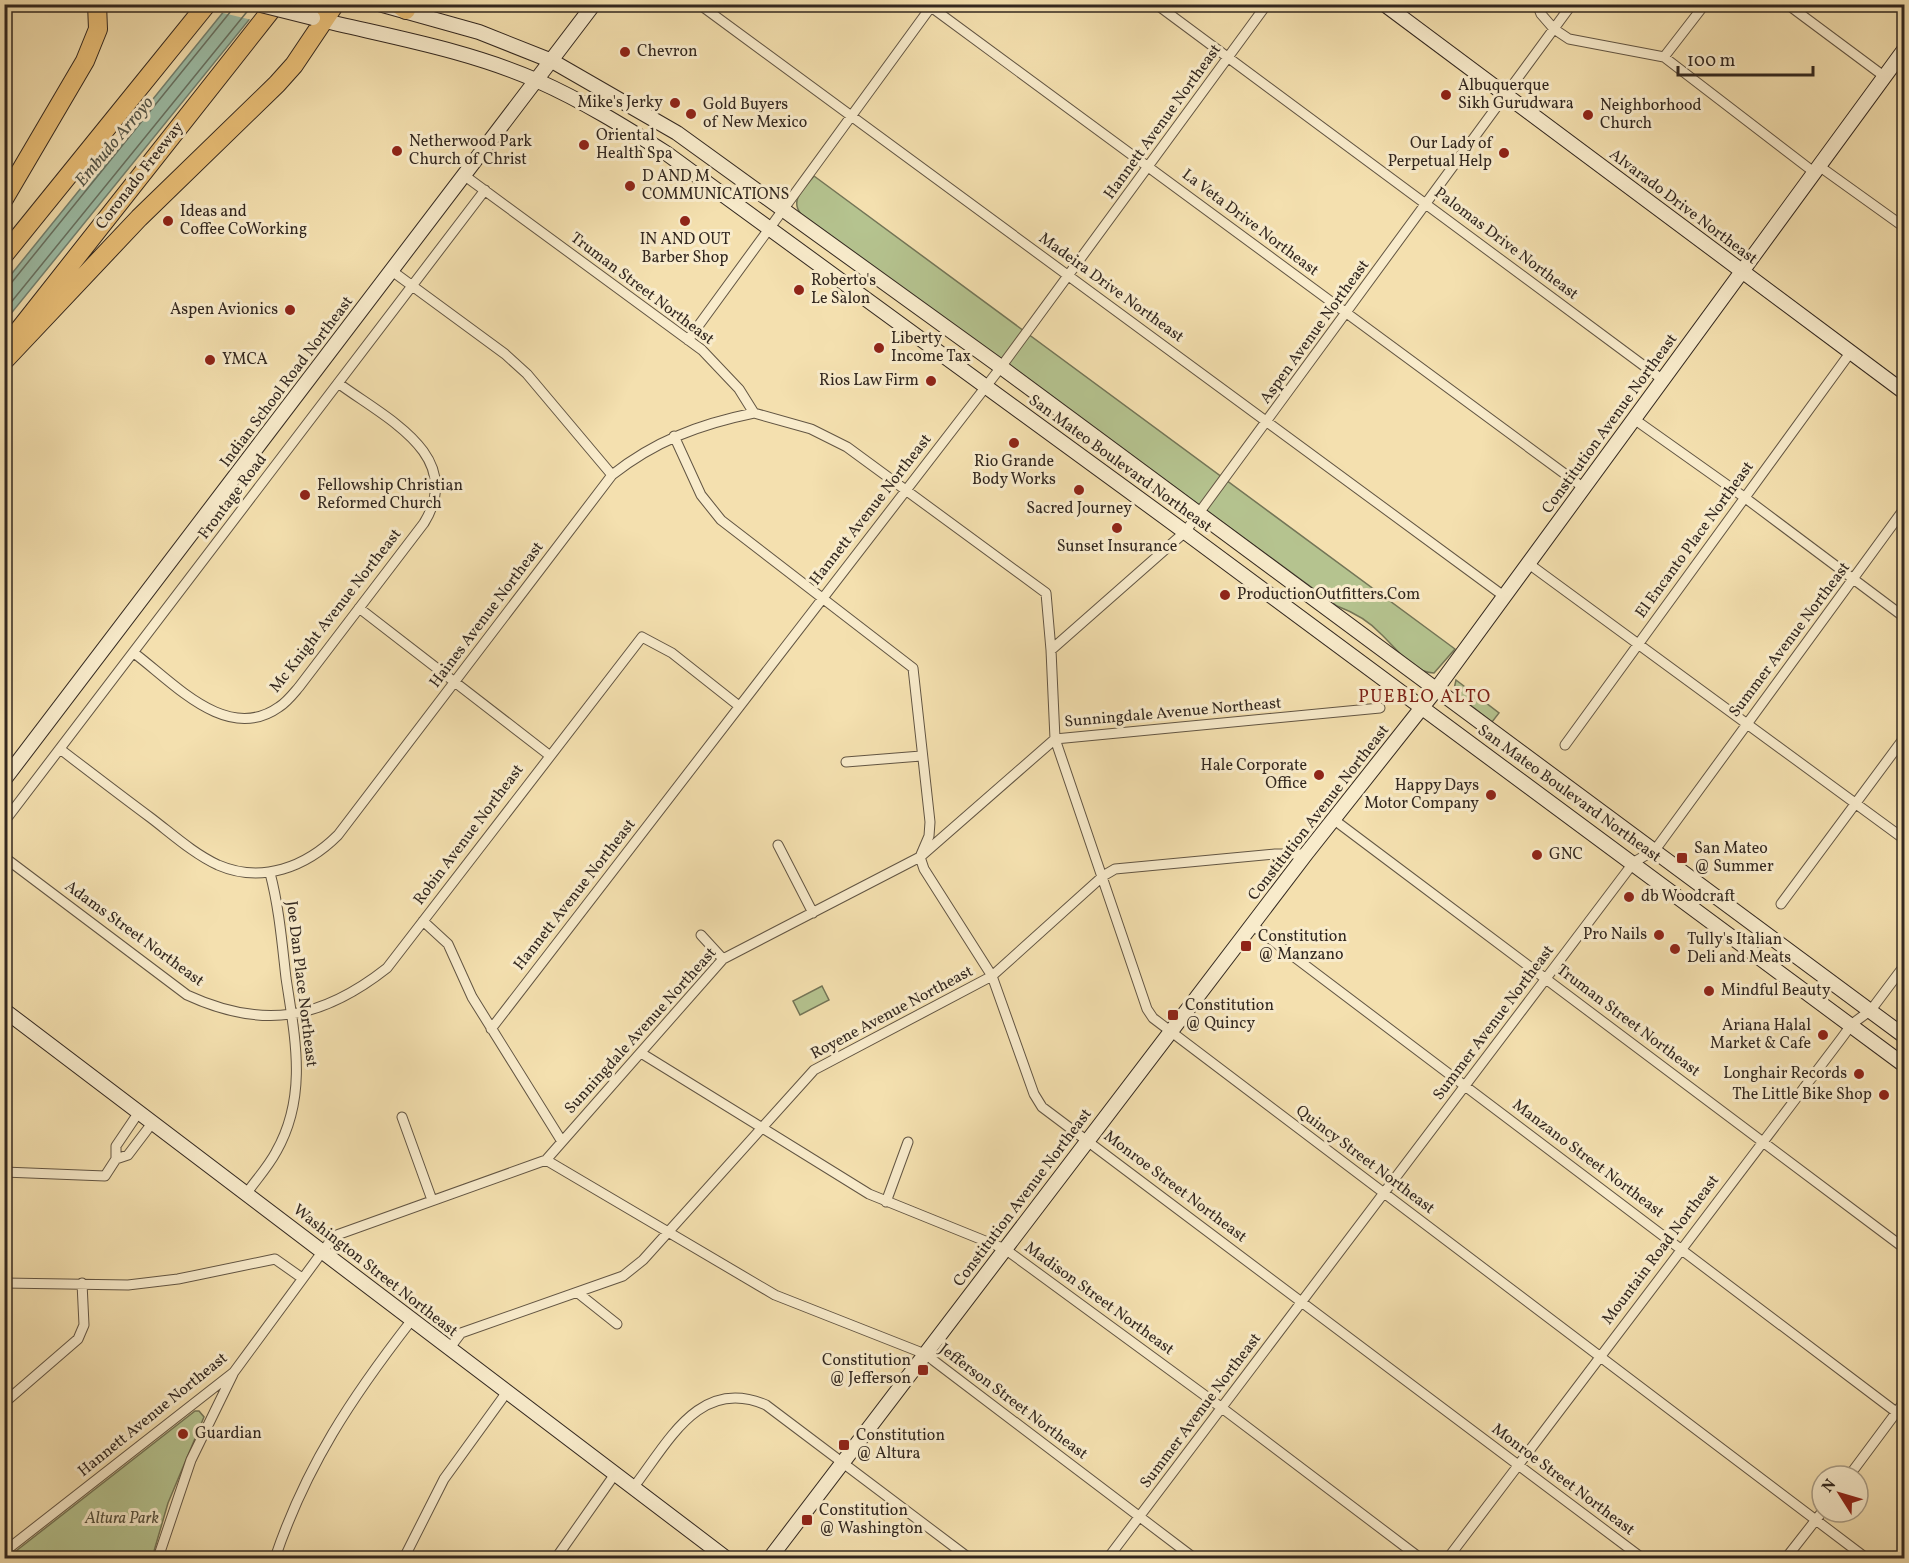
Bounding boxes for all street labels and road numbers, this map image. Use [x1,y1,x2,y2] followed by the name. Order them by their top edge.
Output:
[1099,40,1227,204] street label: Hannett Avenue Northeast
[91,117,189,234] street label: Coronado Freeway
[1604,144,1762,270] street label: Alvarado Drive Northeast
[1177,164,1323,282] street label: La Veta Drive Northeast
[1429,182,1583,306] street label: Palomas Drive Northeast
[566,228,719,351] street label: Truman Street Northeast
[1034,228,1188,348] street label: Madeira Drive Northeast
[1255,255,1375,409] street label: Aspen Avenue Northeast
[215,291,359,472] street label: Indian School Road Northeast
[1537,329,1683,519] street label: Constitution Avenue Northeast
[1024,390,1217,538] street label: San Mateo Boulevard Northeast
[805,429,937,590] street label: Hannett Avenue Northeast
[194,450,272,544] street label: Frontage Road
[1631,457,1760,623] street label: El Encanto Place Northeast
[265,524,407,698] street label: Mc Knight Avenue Northeast
[425,537,550,693] street label: Haines Avenue Northeast
[1724,557,1856,722] street label: Summer Avenue Northeast
[1064,693,1283,733] street label: Sunningdale Avenue Northeast
[1243,720,1395,906] street label: Constitution Avenue Northeast
[1473,720,1666,868] street label: San Mateo Boulevard Northeast
[409,760,529,910] street label: Robin Avenue Northeast
[509,814,641,975] street label: Hannett Avenue Northeast
[60,876,209,992] street label: Adams Street Northeast
[280,900,322,1069] street label: Joe Dan Place Northeast
[1428,940,1560,1105] street label: Summer Avenue Northeast
[560,942,722,1119] street label: Sunningdale Avenue Northeast
[1552,960,1705,1083] street label: Truman Street Northeast
[807,961,977,1065] street label: Royene Avenue Northeast
[1507,1095,1669,1224] street label: Manzano Street Northeast
[1291,1100,1439,1220] street label: Quincy Street Northeast
[949,1104,1098,1292] street label: Constitution Avenue Northeast
[1099,1126,1251,1248] street label: Monroe Street Northeast
[1597,1170,1725,1329] street label: Mountain Road Northeast
[288,1200,462,1343] street label: Washington Street Northeast
[1020,1237,1179,1361] street label: Madison Street Northeast
[1135,1328,1267,1493] street label: Summer Avenue Northeast
[934,1339,1092,1466] street label: Jefferson Street Northeast
[73,1347,233,1482] street label: Hannett Avenue Northeast
[1487,1419,1639,1541] street label: Monroe Street Northeast

